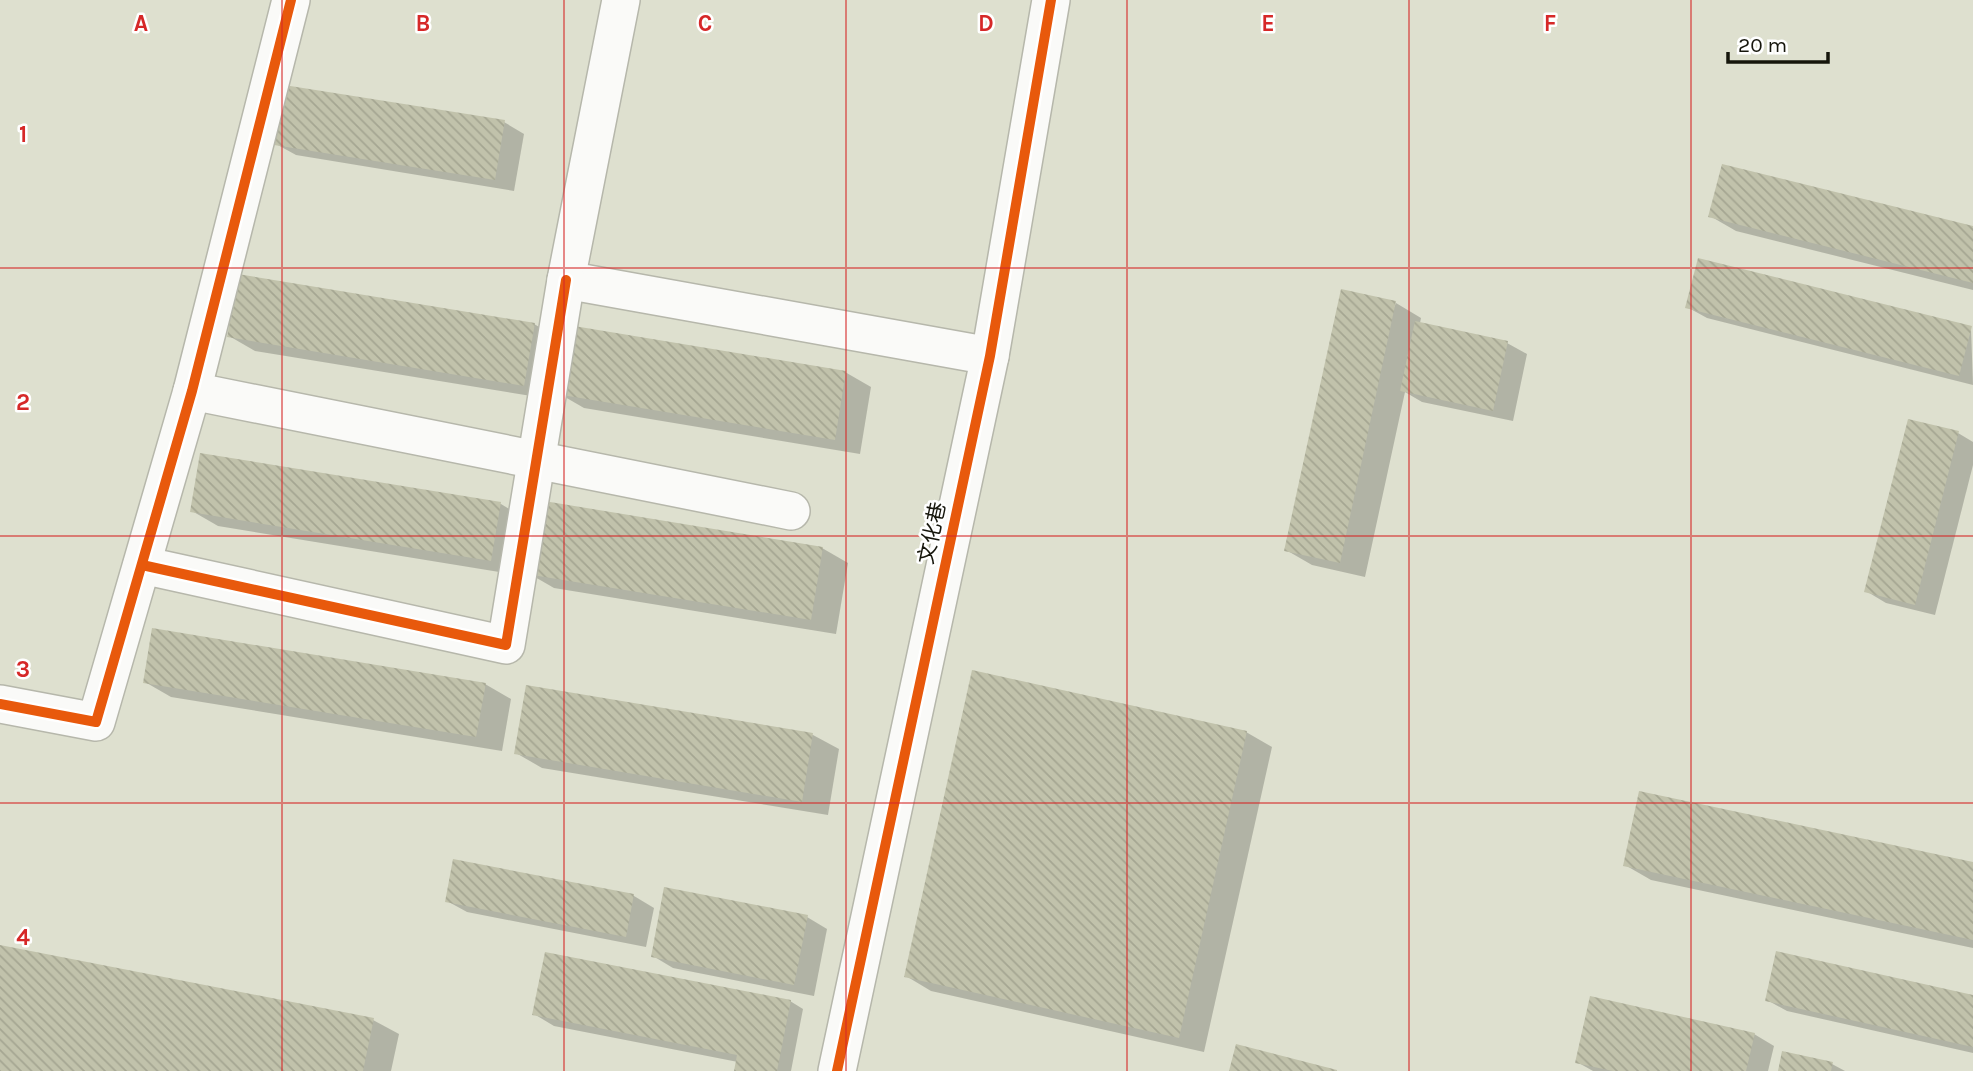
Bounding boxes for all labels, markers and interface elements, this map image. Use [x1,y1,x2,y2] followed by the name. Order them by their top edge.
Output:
[134,10,148,37] text: A
[416,10,430,37] text: B
[698,10,712,37] text: C
[978,10,994,37] text: D
[1261,10,1275,37] text: E
[1544,10,1556,37] text: F
[1728,21,1828,65] scale bar
[1738,33,1787,57] text: 20 m
[19,121,27,148] text: 1
[16,389,30,416] text: 2
[914,500,950,566] street label: 文化巷
[16,656,30,683] text: 3
[16,924,30,951] text: 4

